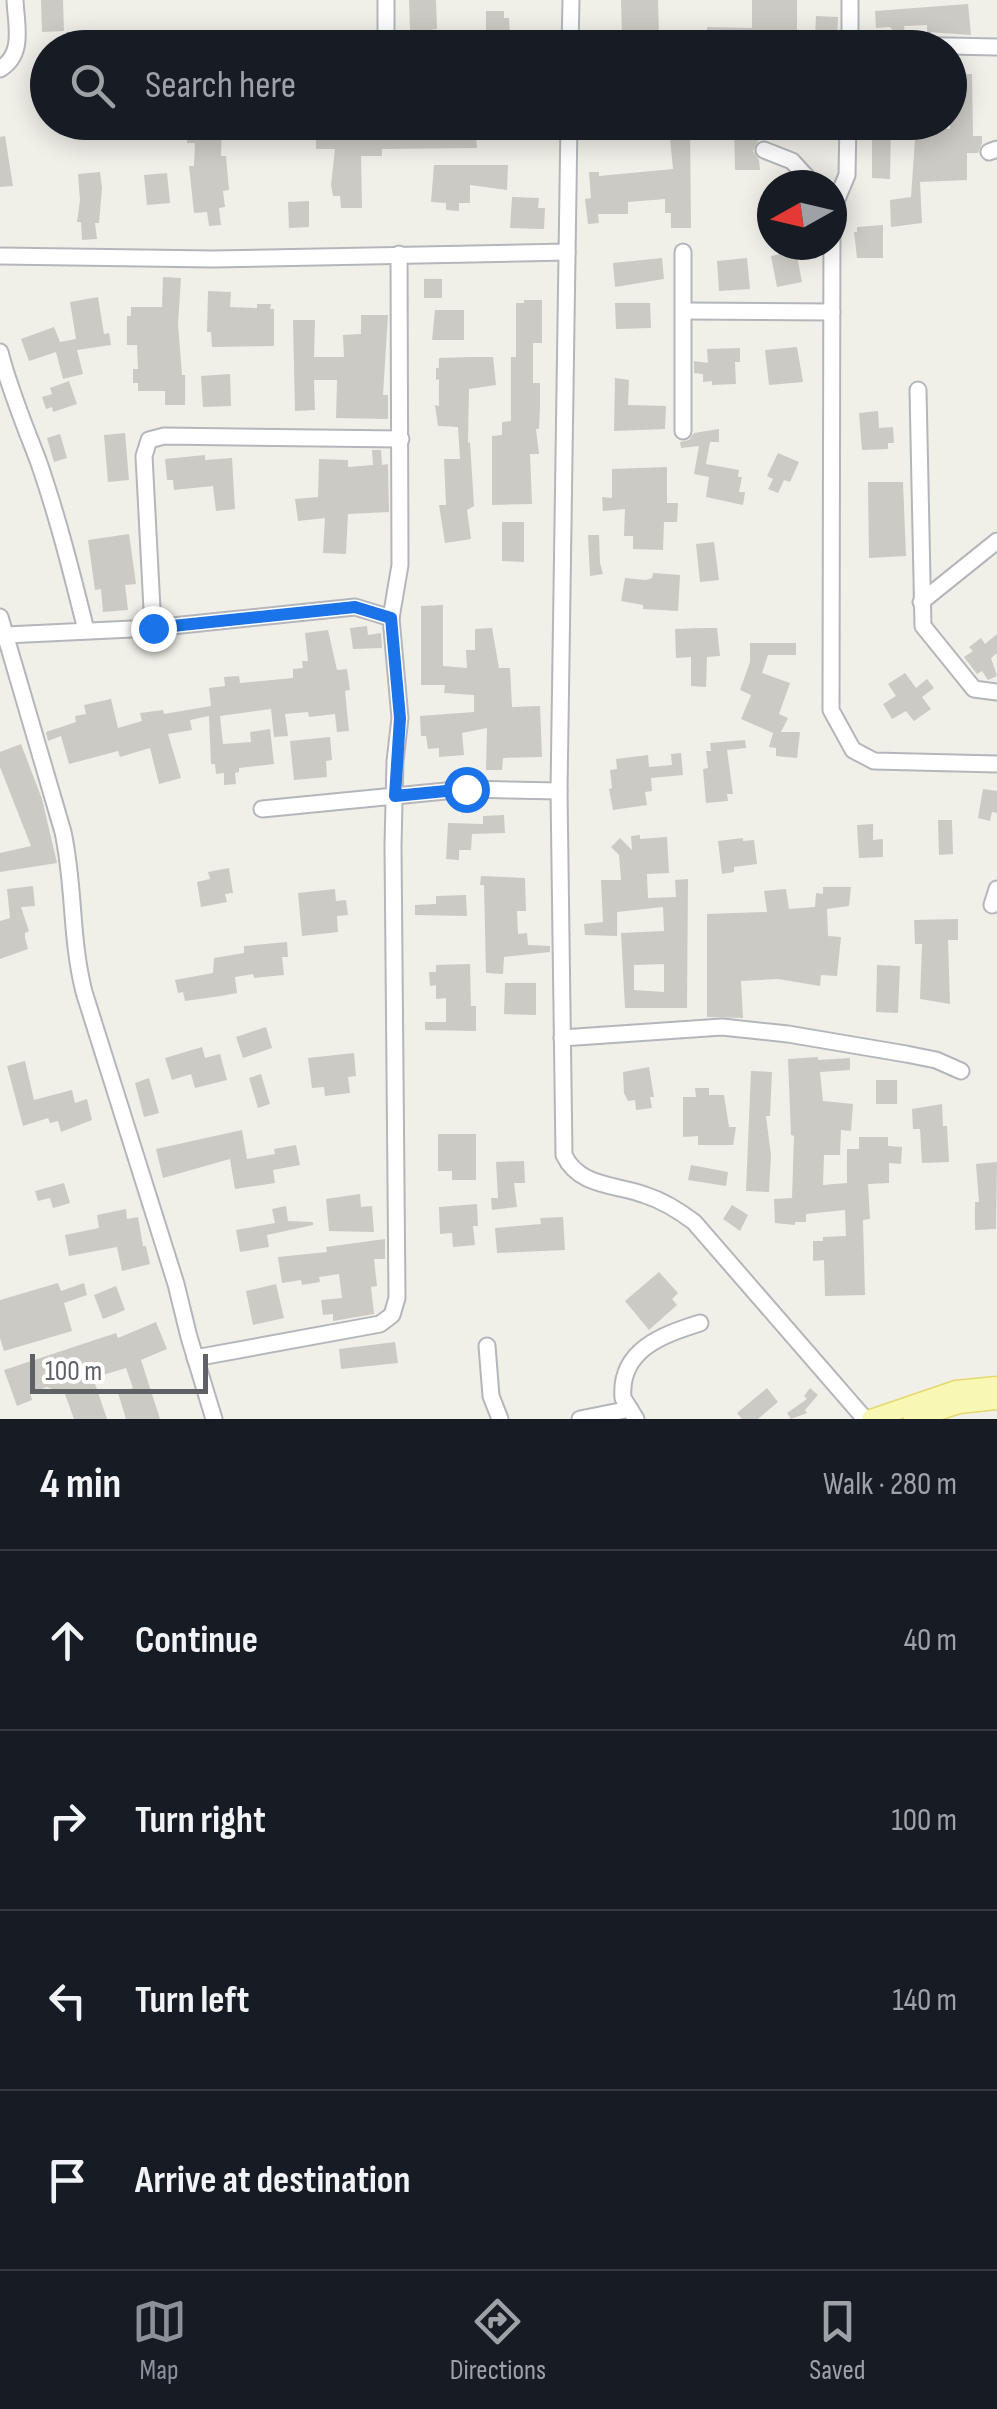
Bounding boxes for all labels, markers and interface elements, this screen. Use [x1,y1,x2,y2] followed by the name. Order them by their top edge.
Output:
[30,30,967,140] search box
[65,58,120,113] icon: search
[145,63,296,108] text: Search here
[757,170,847,260] north arrow
[131,606,177,652] route end
[444,767,490,813] route start
[30,1349,208,1394] scale bar
[45,1355,102,1388] text: 100 m
[40,1459,121,1510] text: 4 min
[823,1465,957,1504] text: Walk · 280 m
[40,1613,95,1668] icon: ahead
[135,1618,258,1663] text: Continue
[904,1621,957,1660] text: 40 m
[40,1793,95,1848] icon: right
[135,1798,266,1843] text: Turn right
[892,1801,957,1840] text: 100 m
[40,1973,95,2028] icon: left
[135,1978,249,2023] text: Turn left
[893,1981,957,2020] text: 140 m
[40,2153,95,2208] icon: arrive
[135,2158,410,2203] text: Arrive at destination
[132,2294,187,2387] tab: Map
[450,2294,546,2387] tab: Directions
[809,2294,865,2387] tab: Saved

